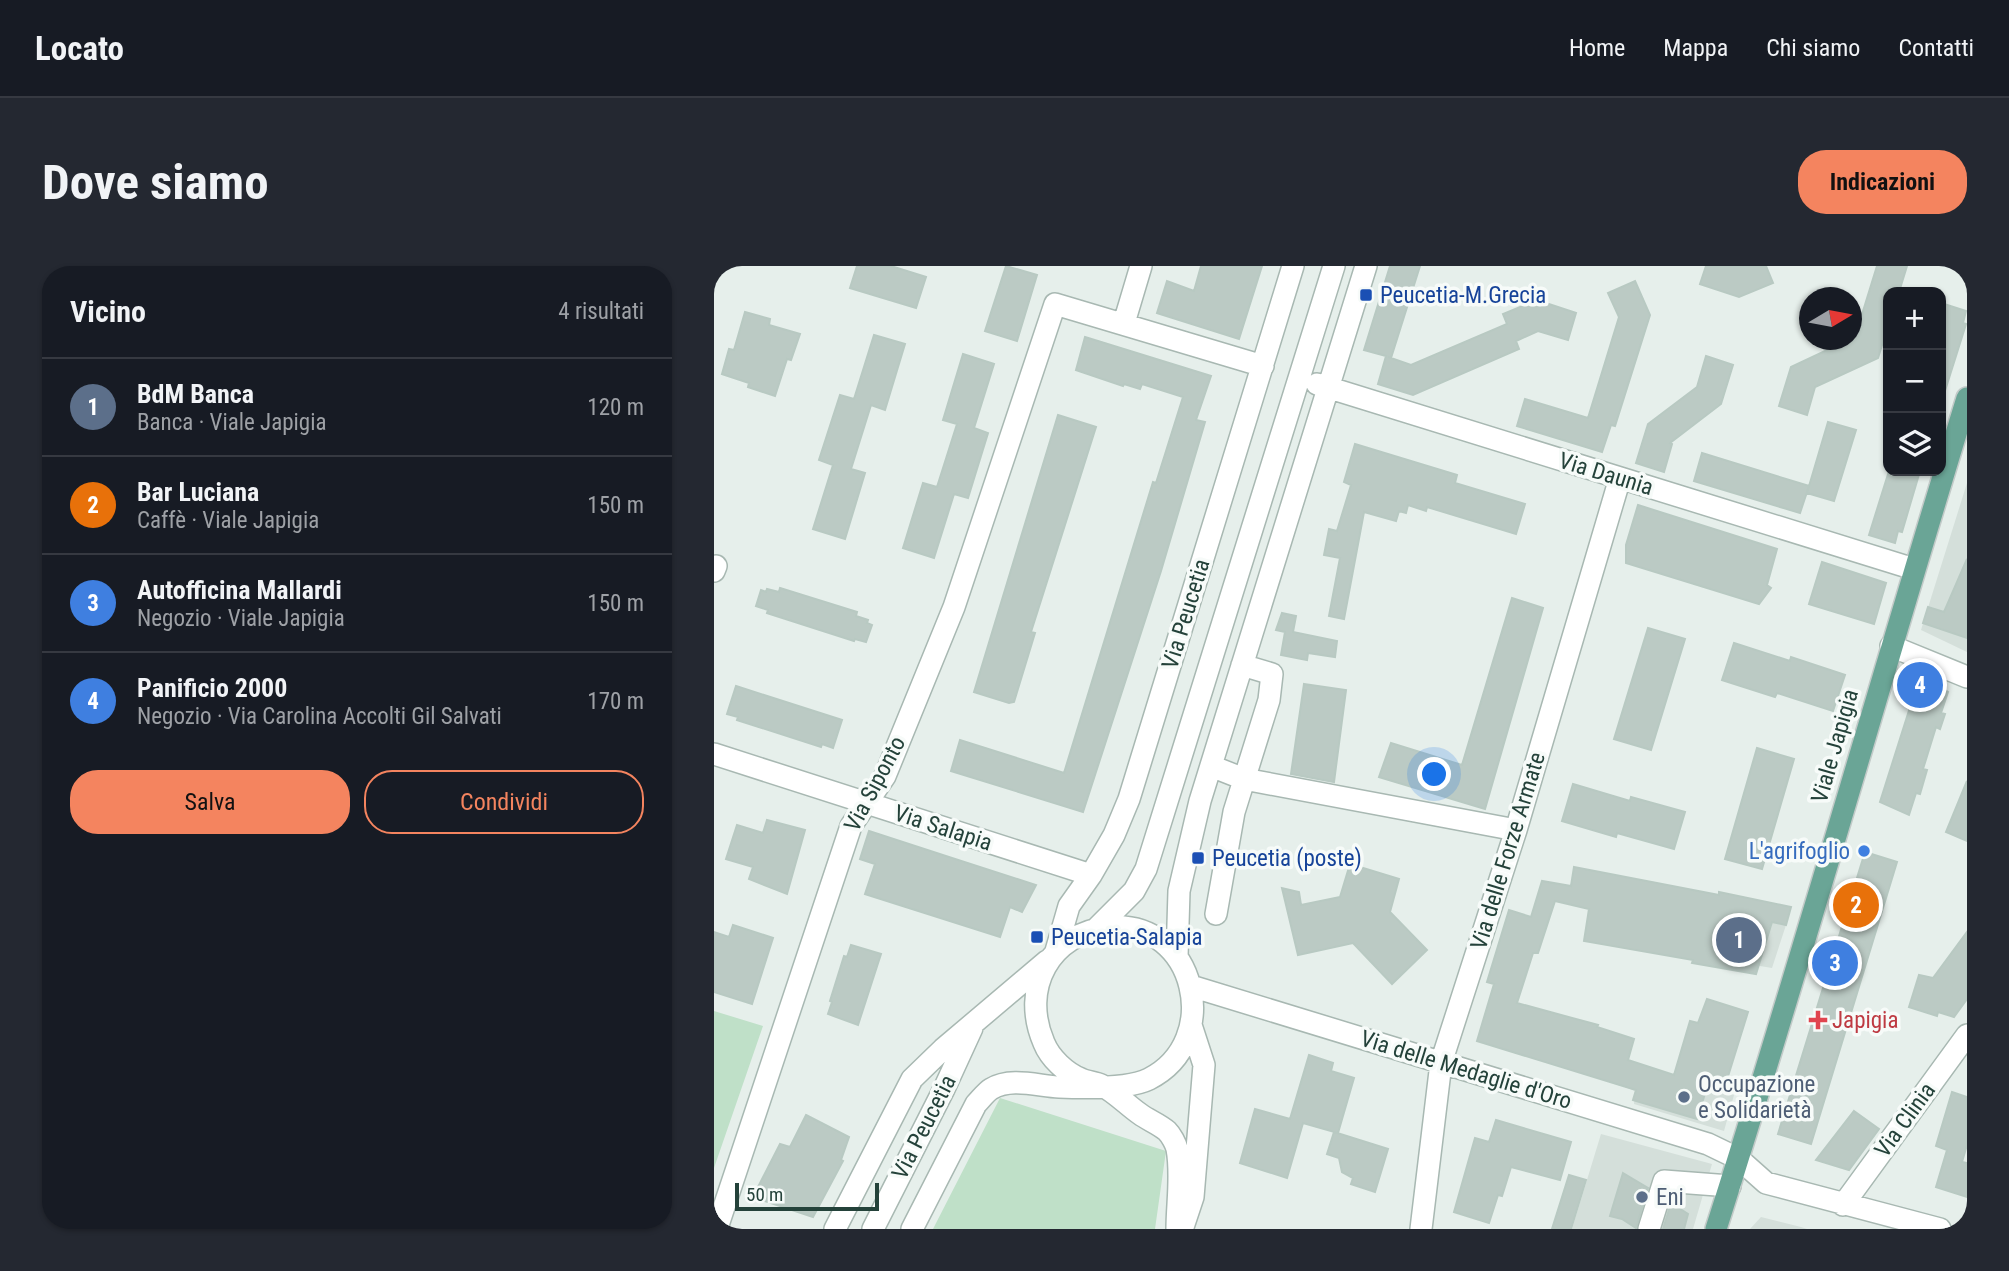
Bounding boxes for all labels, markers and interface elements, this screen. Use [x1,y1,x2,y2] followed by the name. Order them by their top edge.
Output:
[35,29,124,68] text: Locato
[1569,34,1625,62] text: Home
[1663,34,1728,62] text: Mappa
[1766,34,1860,62] text: Chi siamo
[1898,34,1974,62] text: Contatti
[1798,150,1967,214] button: Indicazioni
[42,154,269,211] text: Dove siamo
[1380,282,1546,309] place label: Peucetia-M.Grecia
[1358,287,1374,303] marker: Peucetia-M.Grecia
[1799,287,1862,350] north arrow
[1883,287,1946,476] map controls
[1883,287,1946,350] button: +
[70,294,146,329] text: Vicino
[558,298,644,325] text: 4 risultati
[1883,350,1946,413] button: −
[137,379,254,409] text: BdM Banca
[87,394,99,421] text: 1
[587,394,644,421] text: 120 m
[137,409,326,436] text: Banca · Viale Japigia
[1883,413,1946,476] button: layers
[1556,447,1656,501] street label: Via Daunia
[137,477,259,507] text: Bar Luciana
[87,492,99,519] text: 2
[587,492,644,519] text: 150 m
[137,507,319,534] text: Caffè · Viale Japigia
[1157,556,1215,672] street label: Via Peucetia
[137,575,342,605] text: Autofficina Mallardi
[87,590,99,617] text: 3
[587,590,644,617] text: 150 m
[137,605,345,632] text: Negozio · Viale Japigia
[1897,659,1943,711] pin: 4
[137,673,287,703] text: Panificio 2000
[1806,686,1864,806] street label: Viale Japigia
[87,688,99,715] text: 4
[587,688,644,715] text: 170 m
[137,703,502,730] text: Negozio · Via Carolina Accolti Gil Salvati
[839,732,911,836] street label: Via Siponto
[1465,749,1551,953] street label: Via delle Forze Armate
[1417,757,1451,791] your location
[70,770,350,834] button: Salva
[364,770,644,834] button: Condividi
[891,800,995,856] street label: Via Salapia
[1749,838,1850,865] place label: L'agrifoglio
[1856,843,1872,859] marker: L'agrifoglio
[1212,845,1362,872] place label: Peucetia (poste)
[1190,850,1206,866] marker: Peucetia (poste)
[1833,879,1879,931] pin: 2
[1716,914,1762,966] pin: 1
[1051,924,1203,951] place label: Peucetia-Salapia
[1029,929,1045,945] marker: Peucetia-Salapia
[1812,937,1858,989] pin: 3
[1832,1007,1898,1034] place label: Japigia
[1810,1012,1826,1028] marker: Japigia
[1357,1025,1575,1115] street label: Via delle Medaglie d'Oro
[886,1070,962,1184] street label: Via Peucetia
[1698,1071,1815,1124] place label: Occupazione e Solidarietà
[1869,1077,1941,1163] street label: Via Clinia
[1676,1089,1692,1105] marker: Occupazione e Solidarietà
[735,1180,878,1212] scale bar
[746,1183,783,1206] text: 50 m
[1656,1184,1684,1211] place label: Eni
[1634,1189,1650,1205] marker: Eni

